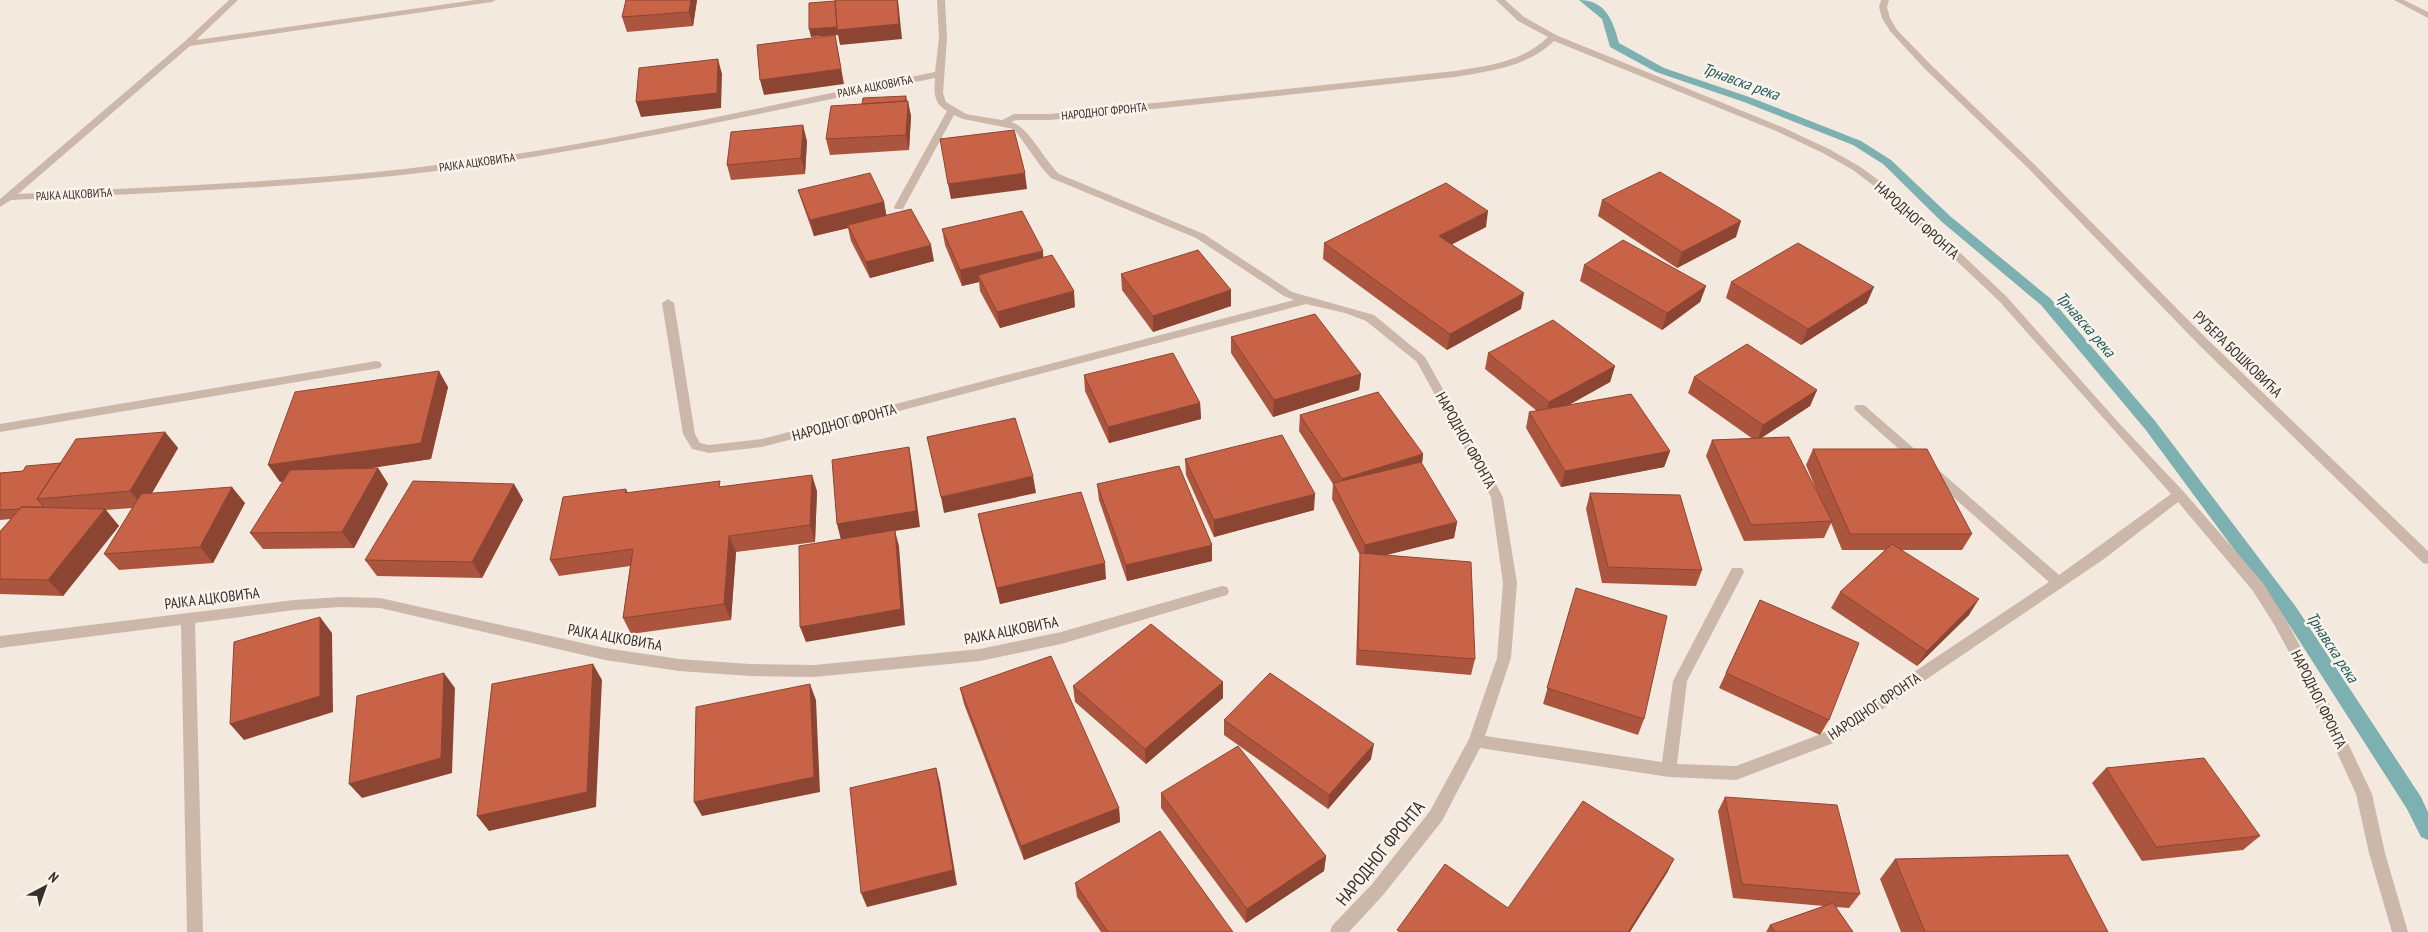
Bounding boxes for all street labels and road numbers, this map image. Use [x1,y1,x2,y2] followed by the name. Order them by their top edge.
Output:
[836,71,914,101] street label: РАЈКА АЦКОВИЋА
[1061,99,1148,123] street label: НАРОДНОГ ФРОНТА
[438,149,516,175] street label: РАЈКА АЦКОВИЋА
[1871,177,1964,264] street label: НАРОДНОГ ФРОНТА
[35,184,113,203] street label: РАЈКА АЦКОВИЋА
[2190,307,2287,402] street label: РУЂЕРА БОШКОВИЋА
[1432,388,1501,492] street label: НАРОДНОГ ФРОНТА
[790,399,899,445] street label: НАРОДНОГ ФРОНТА
[163,583,261,613] street label: РАЈКА АЦКОВИЋА
[962,611,1061,648] street label: РАЈКА АЦКОВИЋА
[566,619,665,655] street label: РАЈКА АЦКОВИЋА
[2287,647,2351,752] street label: НАРОДНОГ ФРОНТА
[1824,668,1925,744] street label: НАРОДНОГ ФРОНТА
[1331,795,1430,910] street label: НАРОДНОГ ФРОНТА

